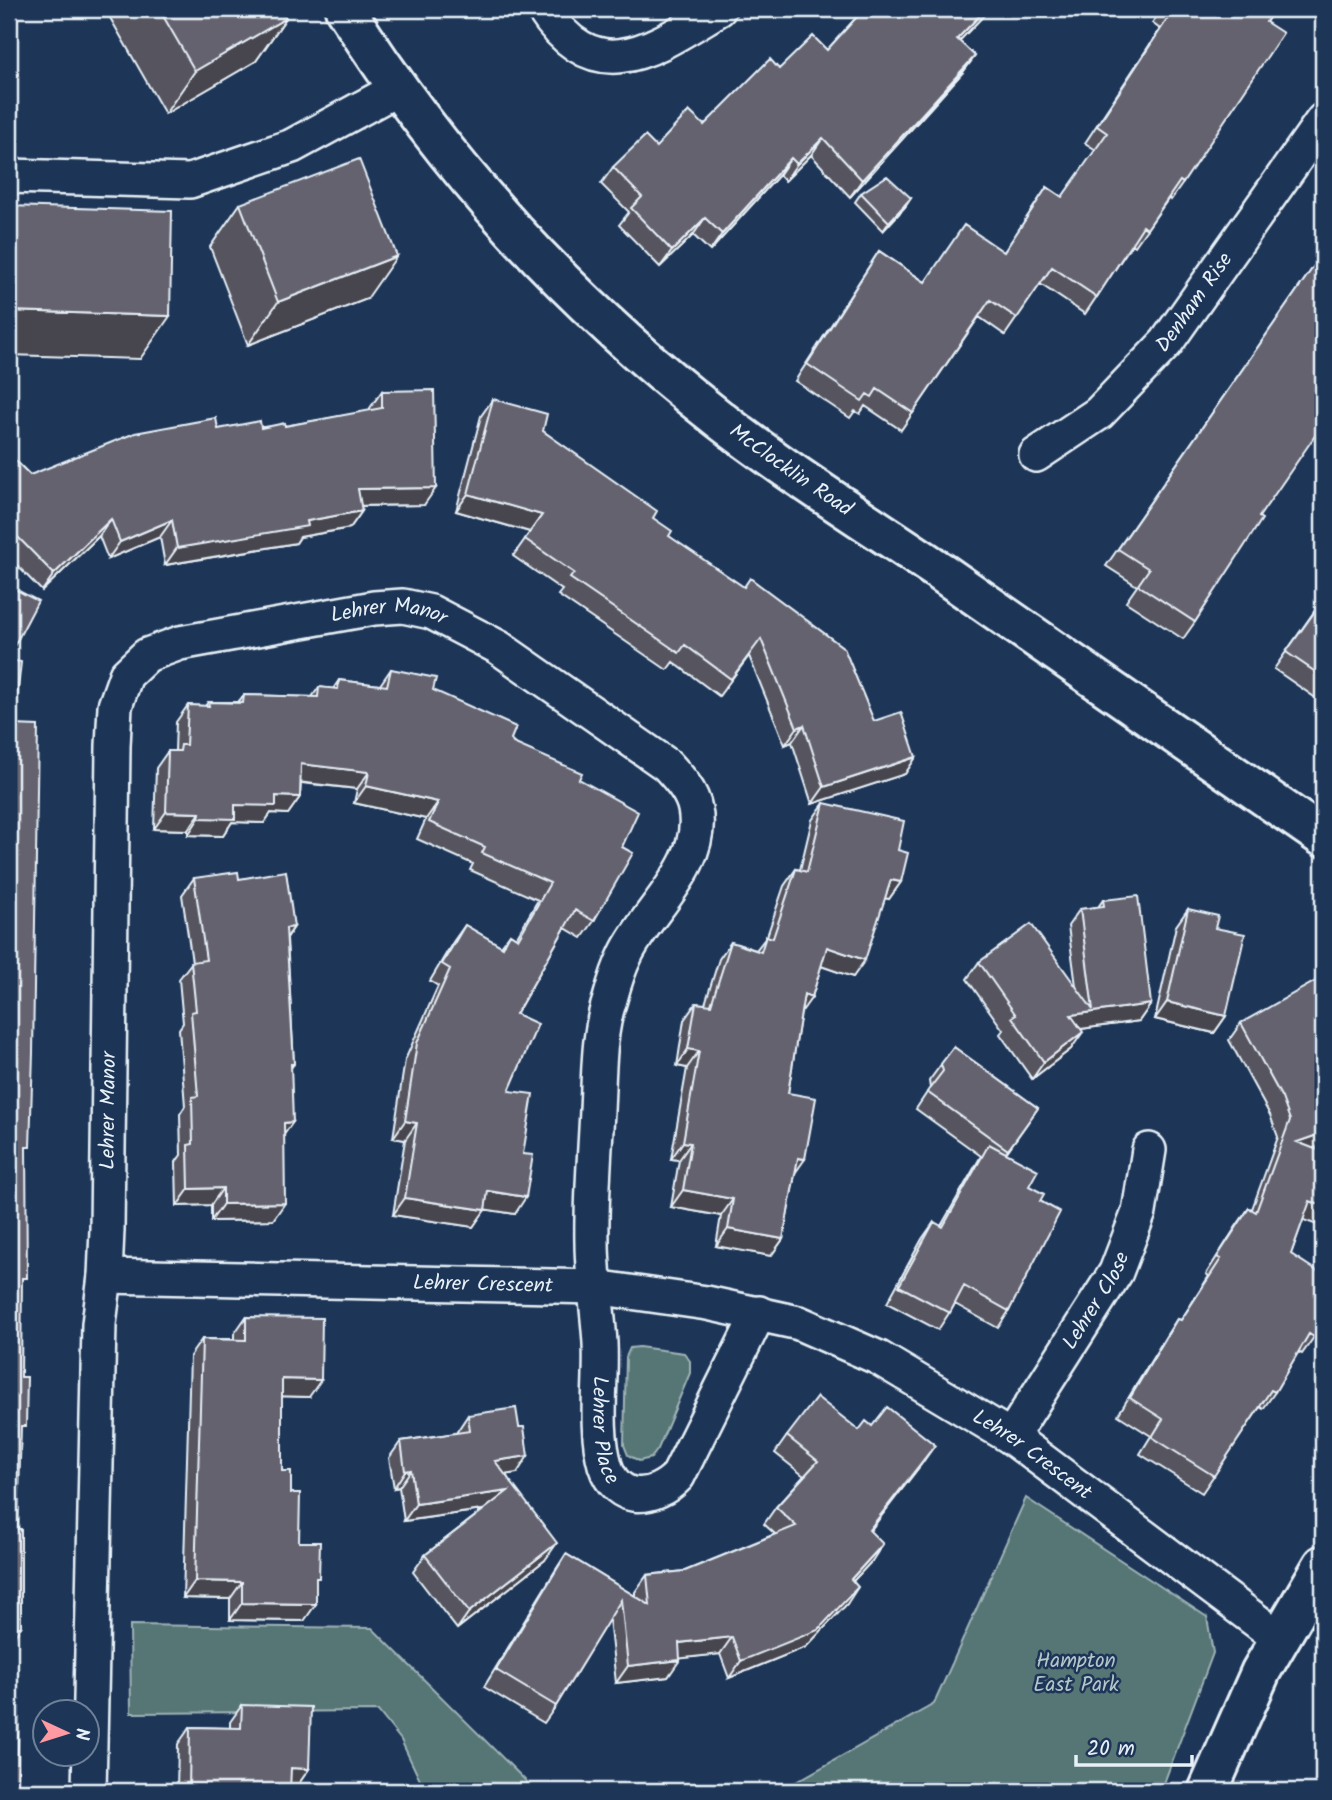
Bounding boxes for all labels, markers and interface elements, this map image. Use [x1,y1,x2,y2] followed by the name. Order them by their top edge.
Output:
[1148,245,1242,361] street label: Denham Rise
[722,416,860,526] street label: McClocklin Road
[328,589,454,635] street label: Lehrer Manor
[91,1050,126,1170] street label: Lehrer Manor
[1054,1247,1139,1356] street label: Lehrer Close
[413,1266,554,1303] street label: Lehrer Crescent
[583,1376,628,1492] street label: Lehrer Place
[966,1401,1100,1509] street label: Lehrer Crescent
[1033,1645,1119,1702] park label: Hampton East Park
[32,1699,102,1769] north arrow
[1076,1723,1192,1767] scale bar
[66,1727,96,1741] text: N
[1087,1733,1135,1766] text: 20 m

